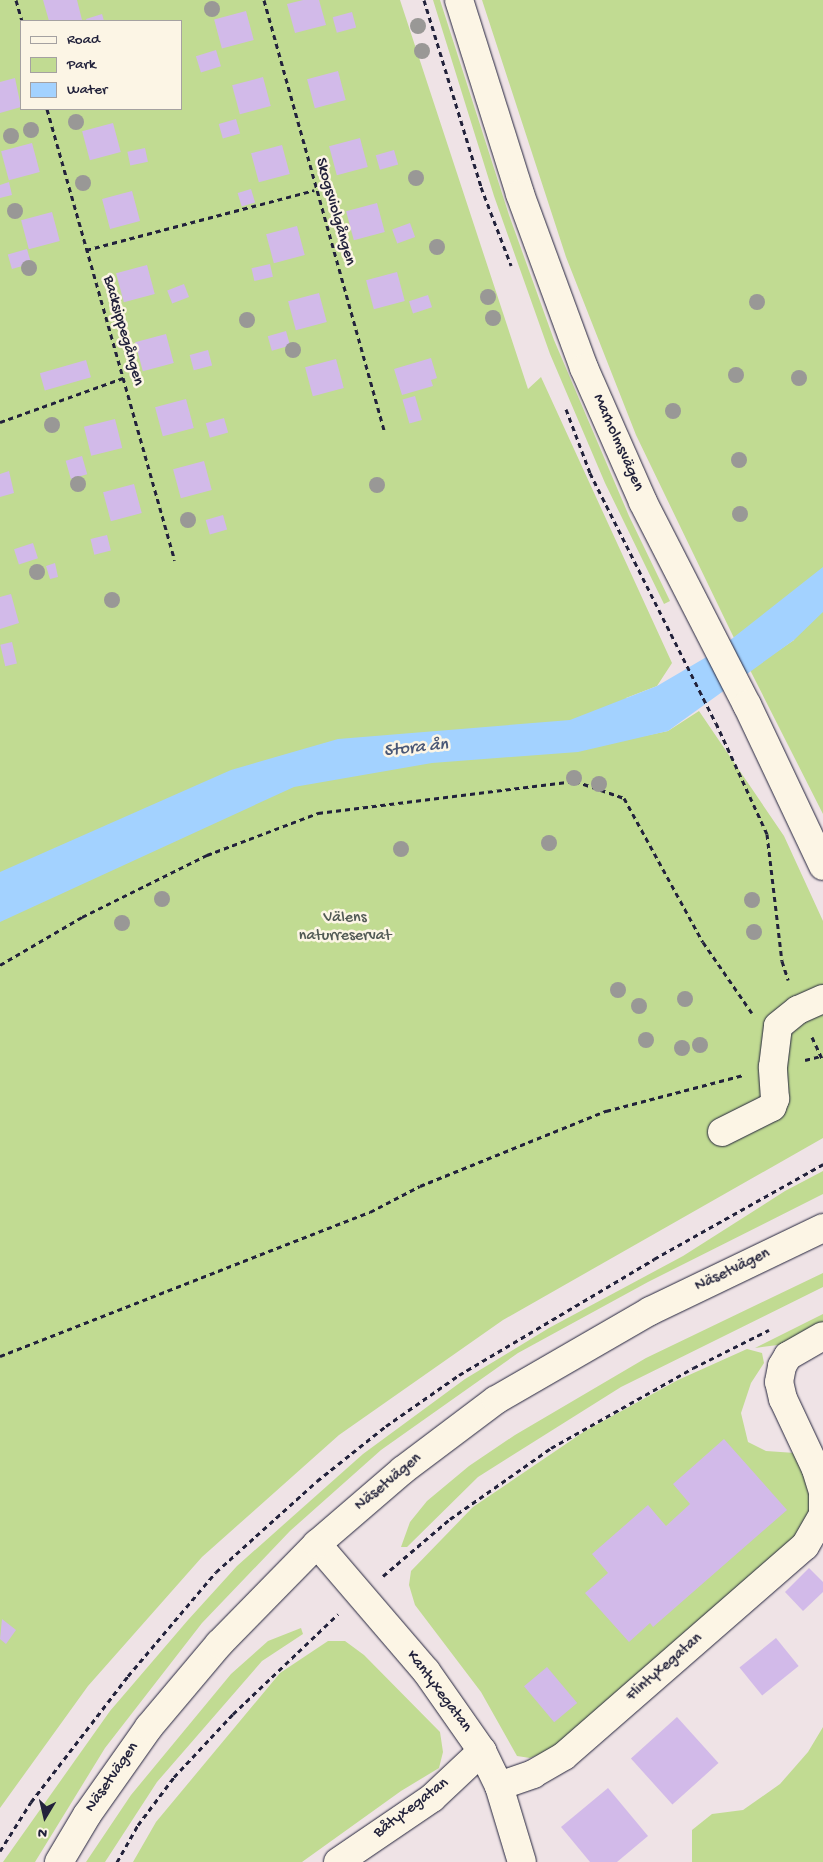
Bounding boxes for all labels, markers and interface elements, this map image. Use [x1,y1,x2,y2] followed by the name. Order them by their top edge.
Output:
[20,20,182,110] legend
[67,31,100,49] text: Road
[67,56,96,74] text: Park
[67,81,107,99] text: Water
[310,156,358,268] street label: Skogsviolgången
[97,274,147,388] street label: Backsippegången
[587,391,647,495] street label: Marholmsvägen
[383,735,449,763] water label: Stora ån
[299,909,391,947] park label: Välens naturreservat
[692,1245,774,1297] street label: Näsetvägen
[352,1450,426,1516] street label: Näsetvägen
[623,1630,707,1706] street label: Flintyxegatan
[401,1647,475,1737] street label: Kantyxegatan
[82,1739,144,1817] street label: Näsetvägen
[371,1775,453,1843] street label: Båtyxegatan
[20,1792,70,1842] north arrow
[37,1823,48,1841] text: N

